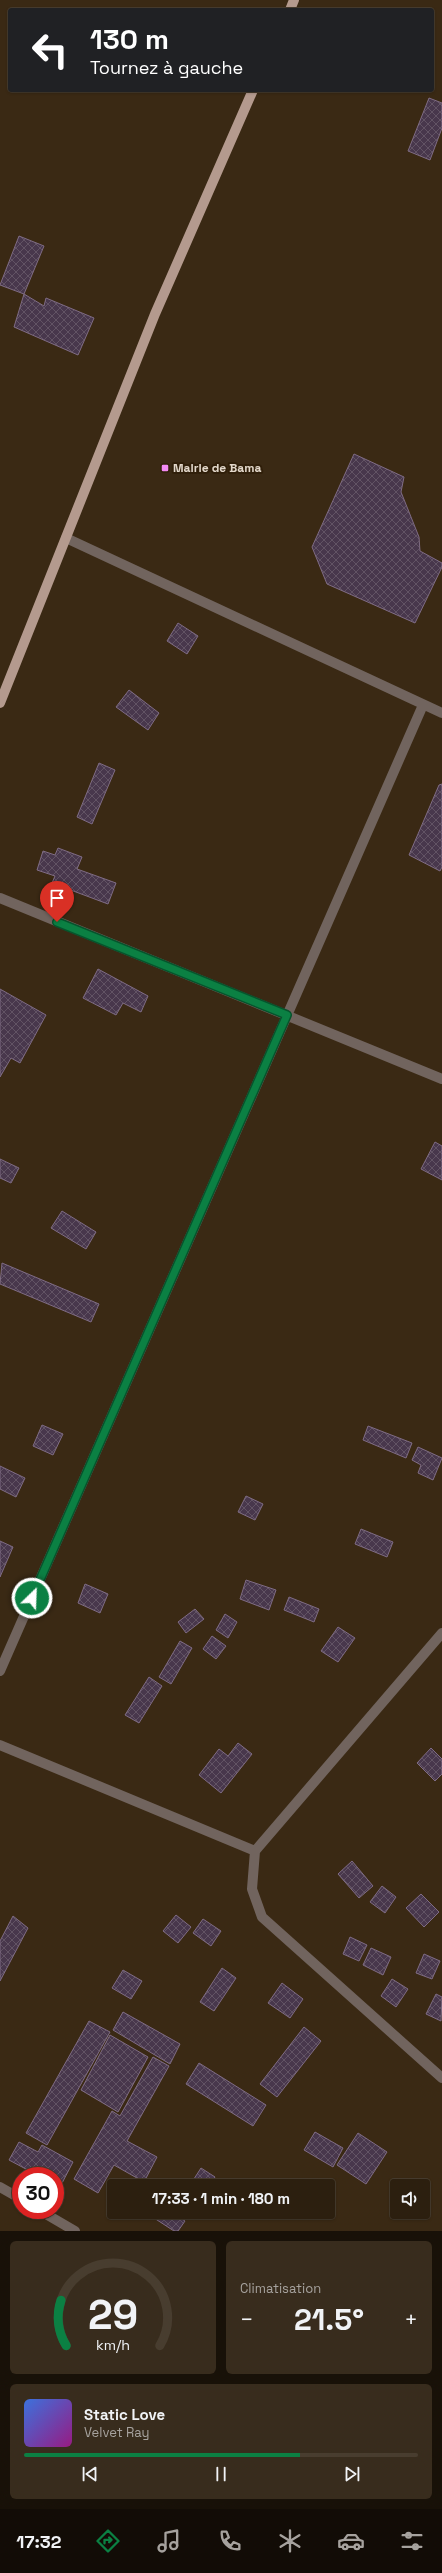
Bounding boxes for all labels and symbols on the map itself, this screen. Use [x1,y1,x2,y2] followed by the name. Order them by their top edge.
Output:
[173,460,261,476] place label: Mairie de Bama
[160,463,170,473] marker: Mairie de Bama
[40,881,74,922] pin
[11,1577,53,1619] position arrow
[12,2167,64,2219] speed limit sign: 30

